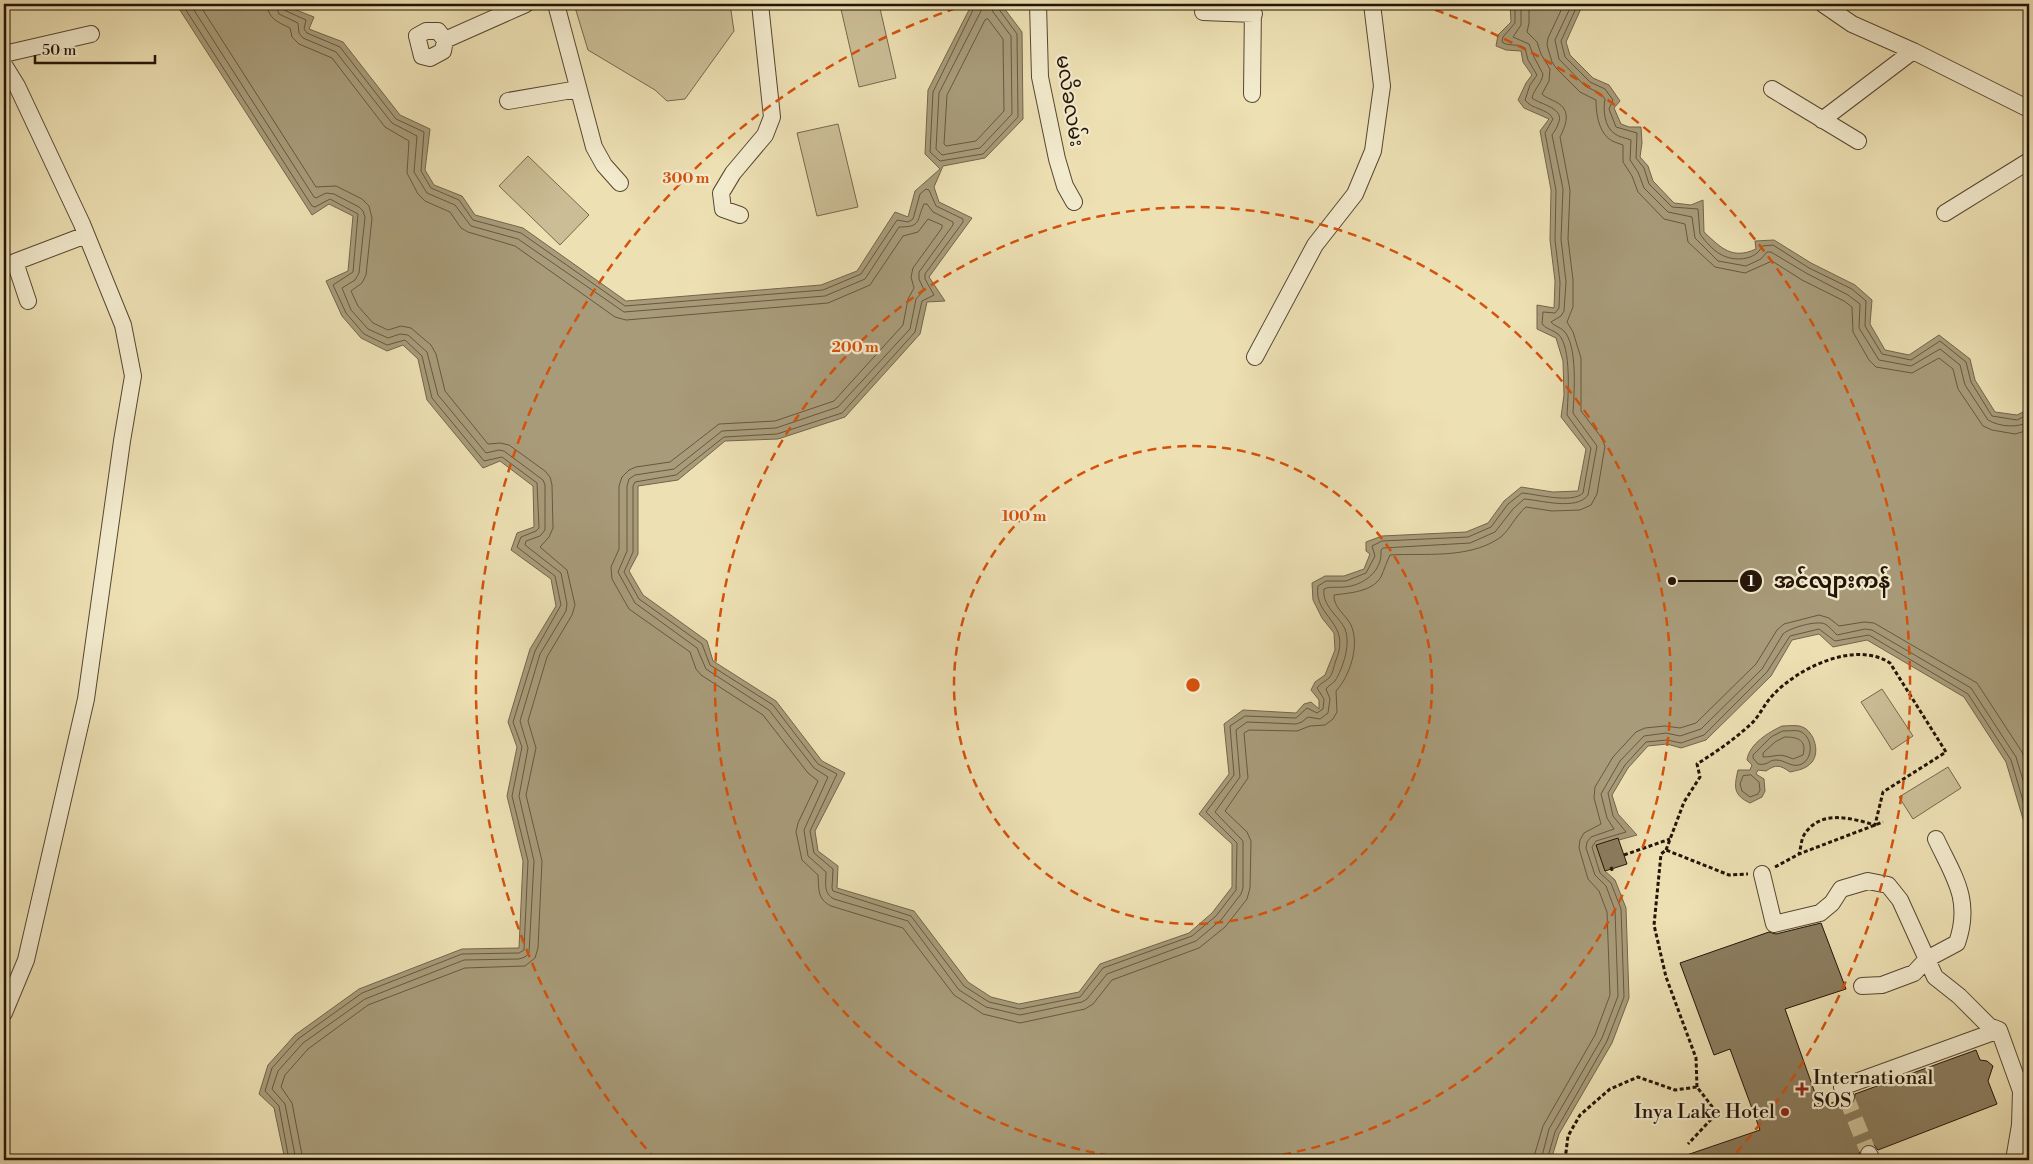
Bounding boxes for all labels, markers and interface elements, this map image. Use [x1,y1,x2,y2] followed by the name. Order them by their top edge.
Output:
[35,32,155,64] scale bar
[42,41,76,60] text: 50 m
[1049,53,1092,149] street label: မလိခလမ်း
[663,169,710,188] text: 300 m
[831,338,879,357] text: 200 m
[1002,507,1047,526] text: 100 m
[1738,563,1900,599] callout: အင်လျားကန်
[1774,565,1891,599] text: အင်လျားကန်
[1747,572,1755,591] text: 1
[1184,676,1202,694] centre of rings
[1813,1066,1933,1114] place label: International SOS
[1795,1082,1809,1096] marker: International SOS
[1634,1100,1775,1125] place label: Inya Lake Hotel
[1779,1106,1791,1118] marker: Inya Lake Hotel

